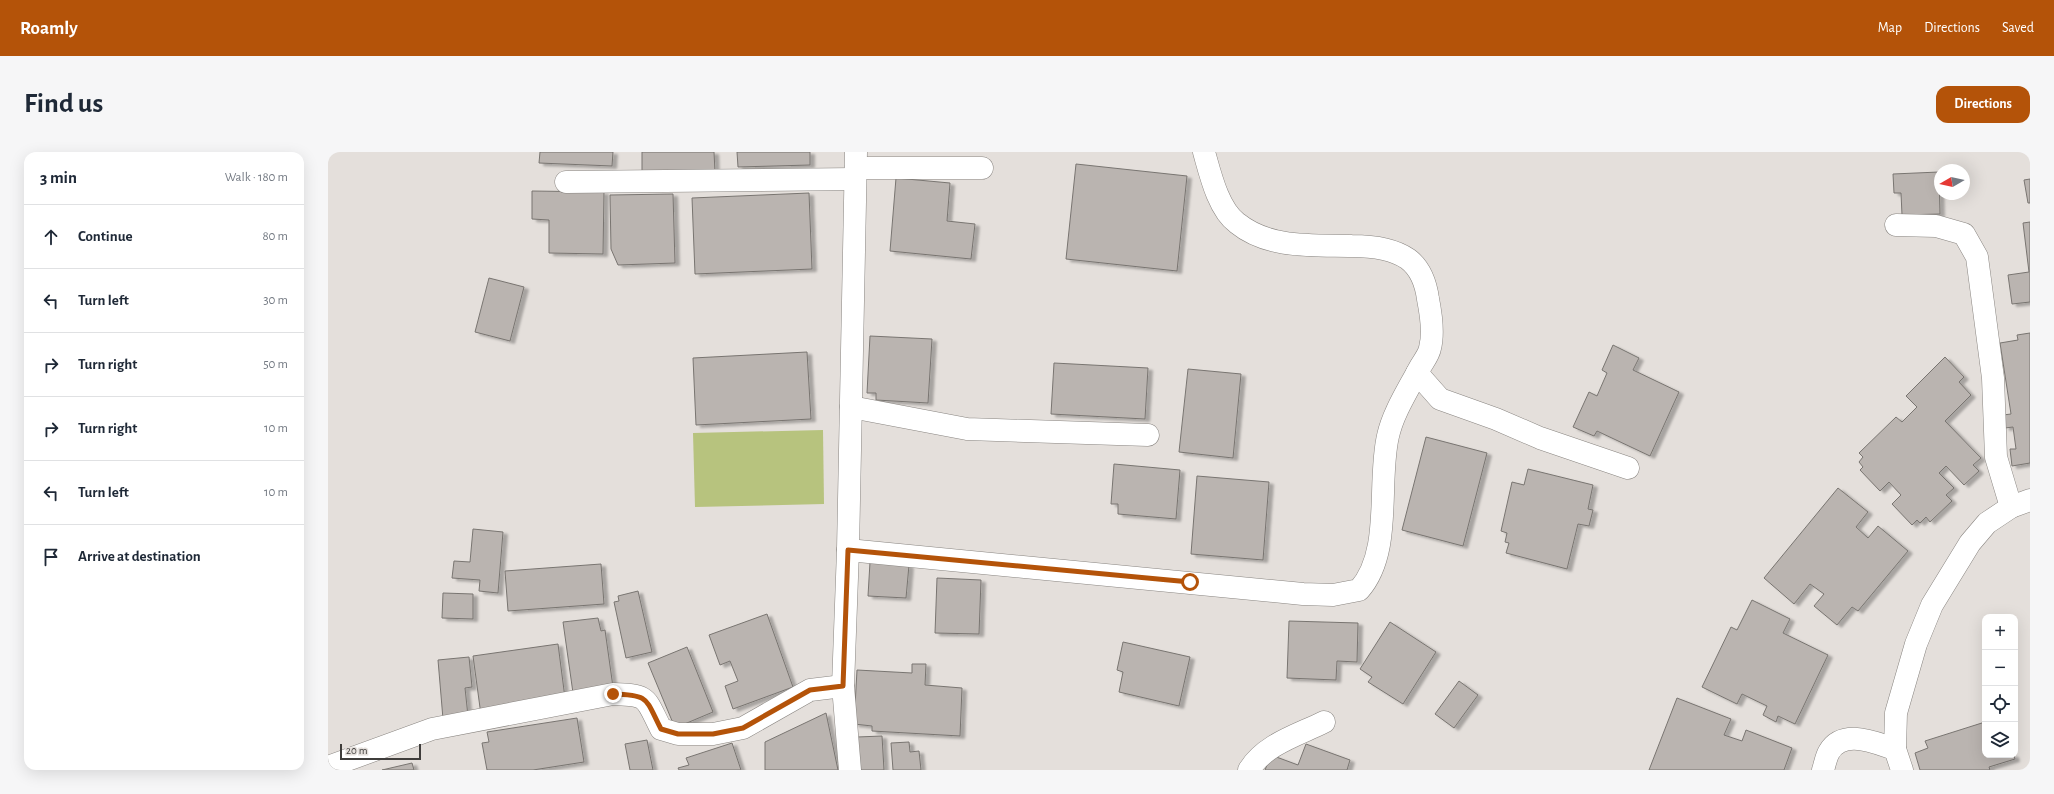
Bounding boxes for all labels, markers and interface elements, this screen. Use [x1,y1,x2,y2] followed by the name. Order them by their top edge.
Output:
[20,19,78,38] text: Roamly
[1878,21,1902,35] text: Map
[1924,21,1980,35] text: Directions
[2002,21,2034,35] text: Saved
[1936,86,2030,123] button: Directions
[24,90,103,118] text: Find us
[1934,164,1970,200] north arrow
[40,169,77,186] text: 3 min
[225,171,288,184] text: Walk · 180 m
[40,226,62,248] icon: ahead
[78,229,133,244] text: Continue
[262,230,288,243] text: 80 m
[40,290,62,312] icon: left
[78,293,129,308] text: Turn left
[263,294,288,307] text: 30 m
[40,354,62,376] icon: right
[78,357,137,372] text: Turn right
[263,358,288,371] text: 50 m
[40,418,62,440] icon: right
[78,421,137,436] text: Turn right
[264,422,288,435] text: 10 m
[40,482,62,504] icon: left
[78,485,129,500] text: Turn left
[264,486,288,499] text: 10 m
[40,546,62,568] icon: arrive
[78,549,201,564] text: Arrive at destination
[1181,573,1199,591] route start
[1982,614,2018,758] map controls
[1982,614,2018,650] button: +
[1982,650,2018,686] button: −
[604,685,622,703] route end
[1982,686,2018,722] button: locate
[1982,722,2018,758] button: layers
[340,742,421,761] scale bar
[346,745,367,756] text: 20 m

